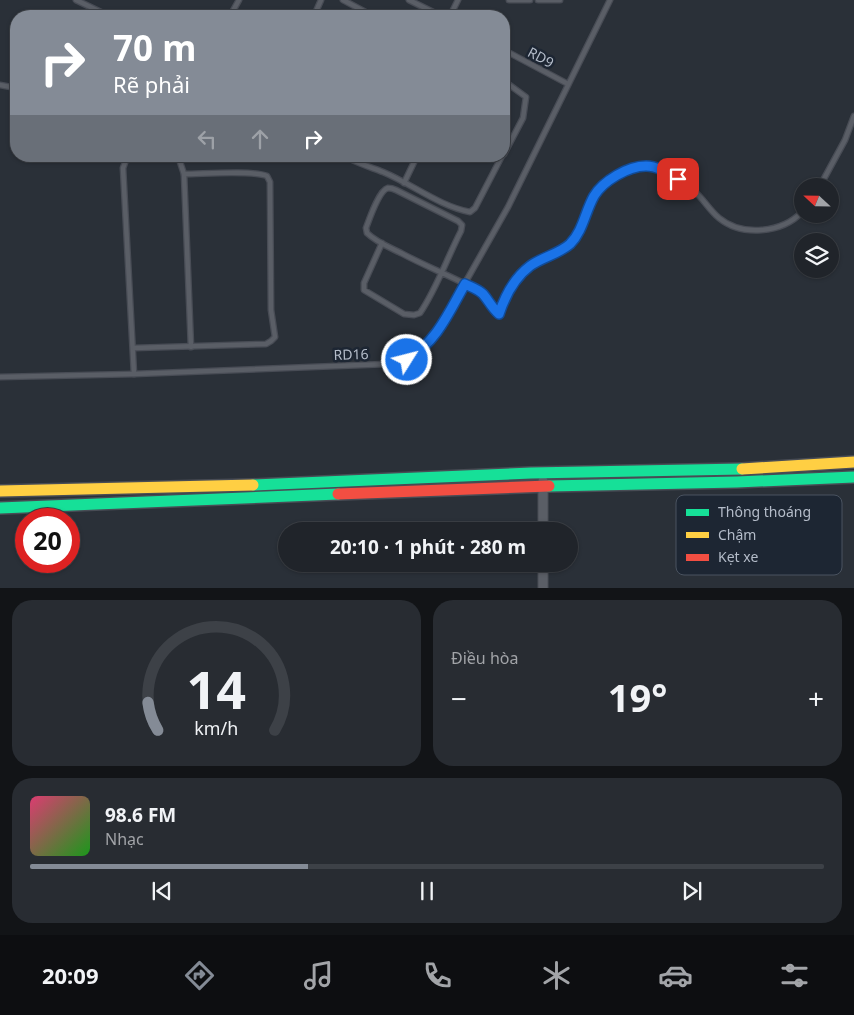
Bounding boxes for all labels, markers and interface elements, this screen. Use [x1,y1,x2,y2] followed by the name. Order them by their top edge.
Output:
[113,24,196,71] text: 70 m
[30,30,95,95] icon: right
[525,42,557,72] street label: RD9
[113,69,190,99] text: Rẽ phải
[193,125,221,153] icon: left
[246,125,274,153] icon: ahead
[299,125,327,153] icon: right
[657,158,699,200] pin
[664,165,692,193] icon: arrive
[794,178,839,222] north arrow
[794,178,839,278] map controls
[794,233,839,278] button: layers
[380,333,432,385] position arrow
[333,344,369,364] street label: RD16
[676,495,842,575] legend
[718,502,811,521] text: Thông thoáng
[15,508,80,573] speed limit sign: 20
[718,525,756,544] text: Chậm
[330,534,526,560] text: 20:10 · 1 phút · 280 m
[718,547,758,566] text: Kẹt xe
[451,647,518,669] text: Điều hòa
[187,653,246,724] text: 14
[608,671,667,723] text: 19°
[451,679,467,717] text: −
[808,679,824,717] text: +
[195,716,238,740] text: km/h
[105,802,176,828] text: 98.6 FM
[105,828,144,850] text: Nhạc
[148,877,176,905] icon: previous
[413,877,441,905] icon: pause
[678,877,706,905] icon: next
[182,958,217,993] icon: directions
[301,958,336,993] icon: music
[420,958,455,993] icon: phone
[539,958,574,993] icon: climate
[658,958,693,993] icon: car
[777,958,812,993] icon: filters
[42,960,98,990] text: 20:09

